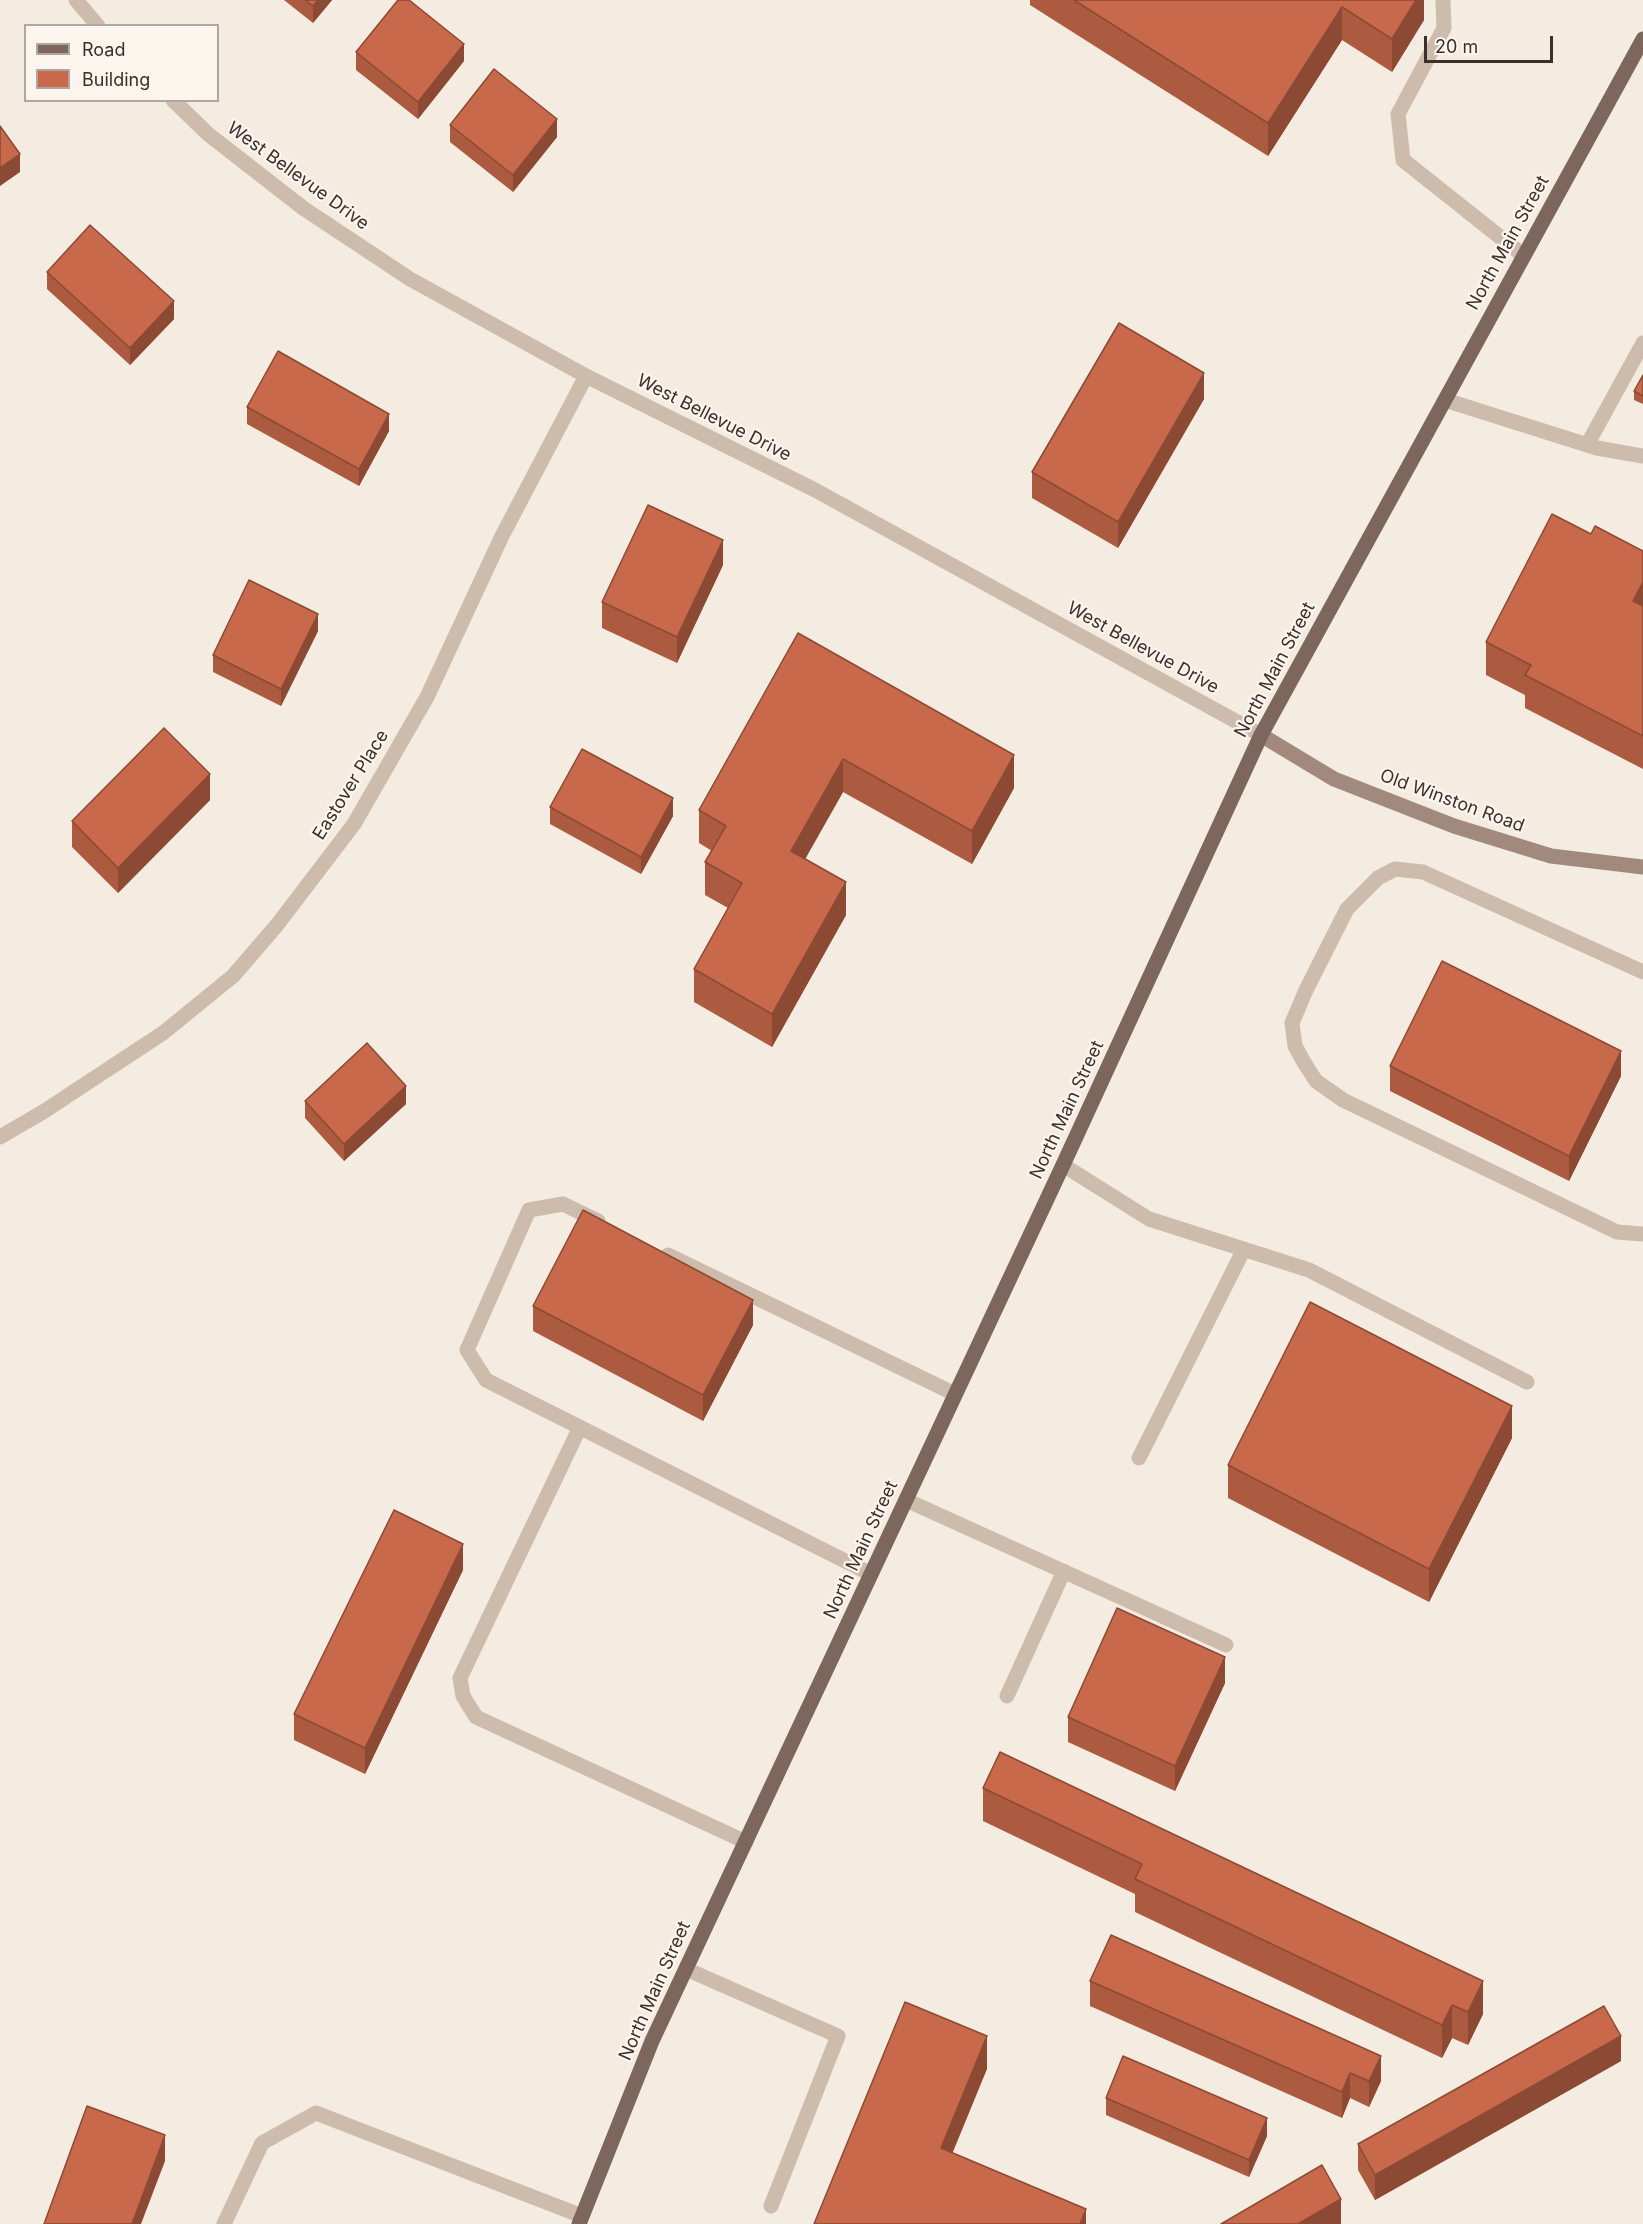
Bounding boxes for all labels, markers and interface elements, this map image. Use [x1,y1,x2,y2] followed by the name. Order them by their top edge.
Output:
[24,24,219,102] legend
[1427,24,1556,62] scale bar
[1435,36,1478,57] text: 20 m
[82,39,125,60] text: Road
[82,69,150,90] text: Building
[223,117,373,235] street label: West Bellevue Drive
[1462,172,1554,314] street label: North Main Street
[633,370,795,466] street label: West Bellevue Drive
[1063,597,1223,699] street label: West Bellevue Drive
[1230,599,1320,741] street label: North Main Street
[309,726,393,844] street label: Eastover Place
[1377,765,1527,837] street label: Old Winston Road
[1025,1037,1109,1183] street label: North Main Street
[819,1477,903,1623] street label: North Main Street
[615,1918,695,2064] street label: North Main Street

